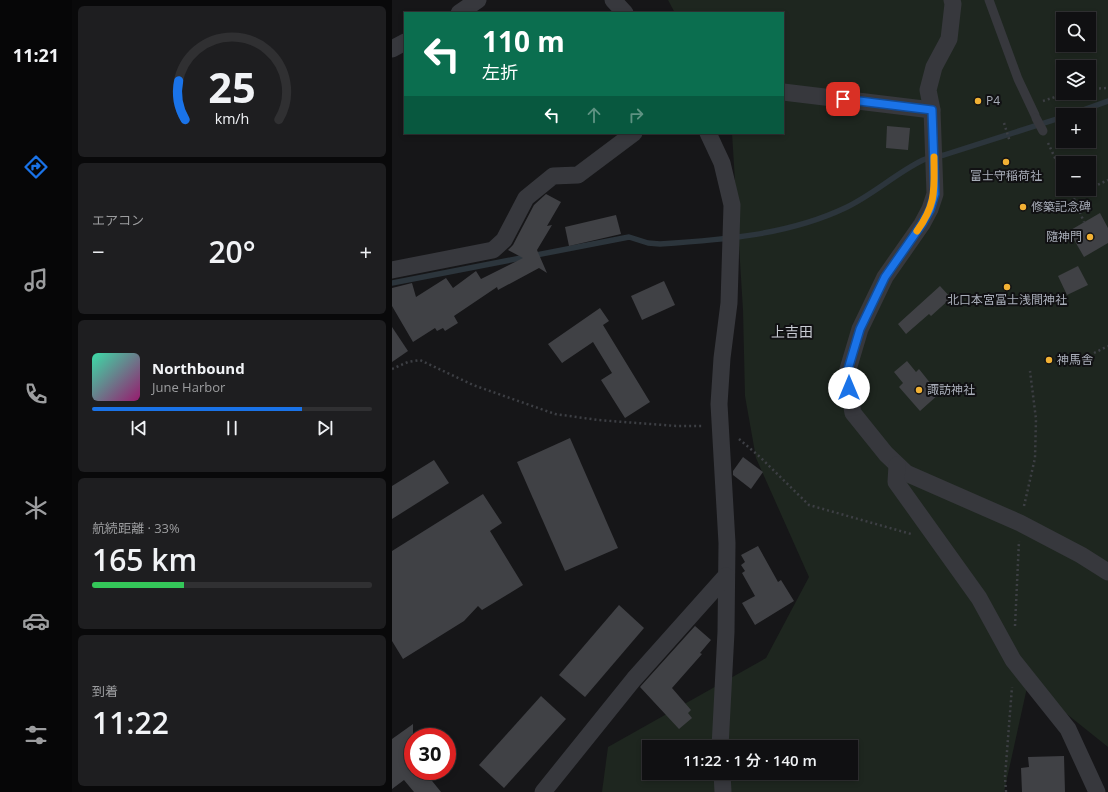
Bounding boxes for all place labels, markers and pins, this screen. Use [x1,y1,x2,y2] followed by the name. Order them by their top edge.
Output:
[826,82,860,116] pin
[986,92,1000,109] place label: P4
[973,96,983,106] marker: P4
[1001,157,1011,167] marker: 富士守稲荷社
[970,167,1042,184] place label: 富士守稲荷社
[1031,198,1091,215] place label: 修築記念碑
[1018,202,1028,212] marker: 修築記念碑
[1046,228,1082,245] place label: 隨神門
[1085,232,1095,242] marker: 隨神門
[1002,282,1012,292] marker: 北口本宮冨士浅間神社
[947,291,1067,308] place label: 北口本宮冨士浅間神社
[1057,351,1093,368] place label: 神馬舎
[1044,355,1054,365] marker: 神馬舎
[927,381,975,398] place label: 諏訪神社
[914,385,924,395] marker: 諏訪神社

